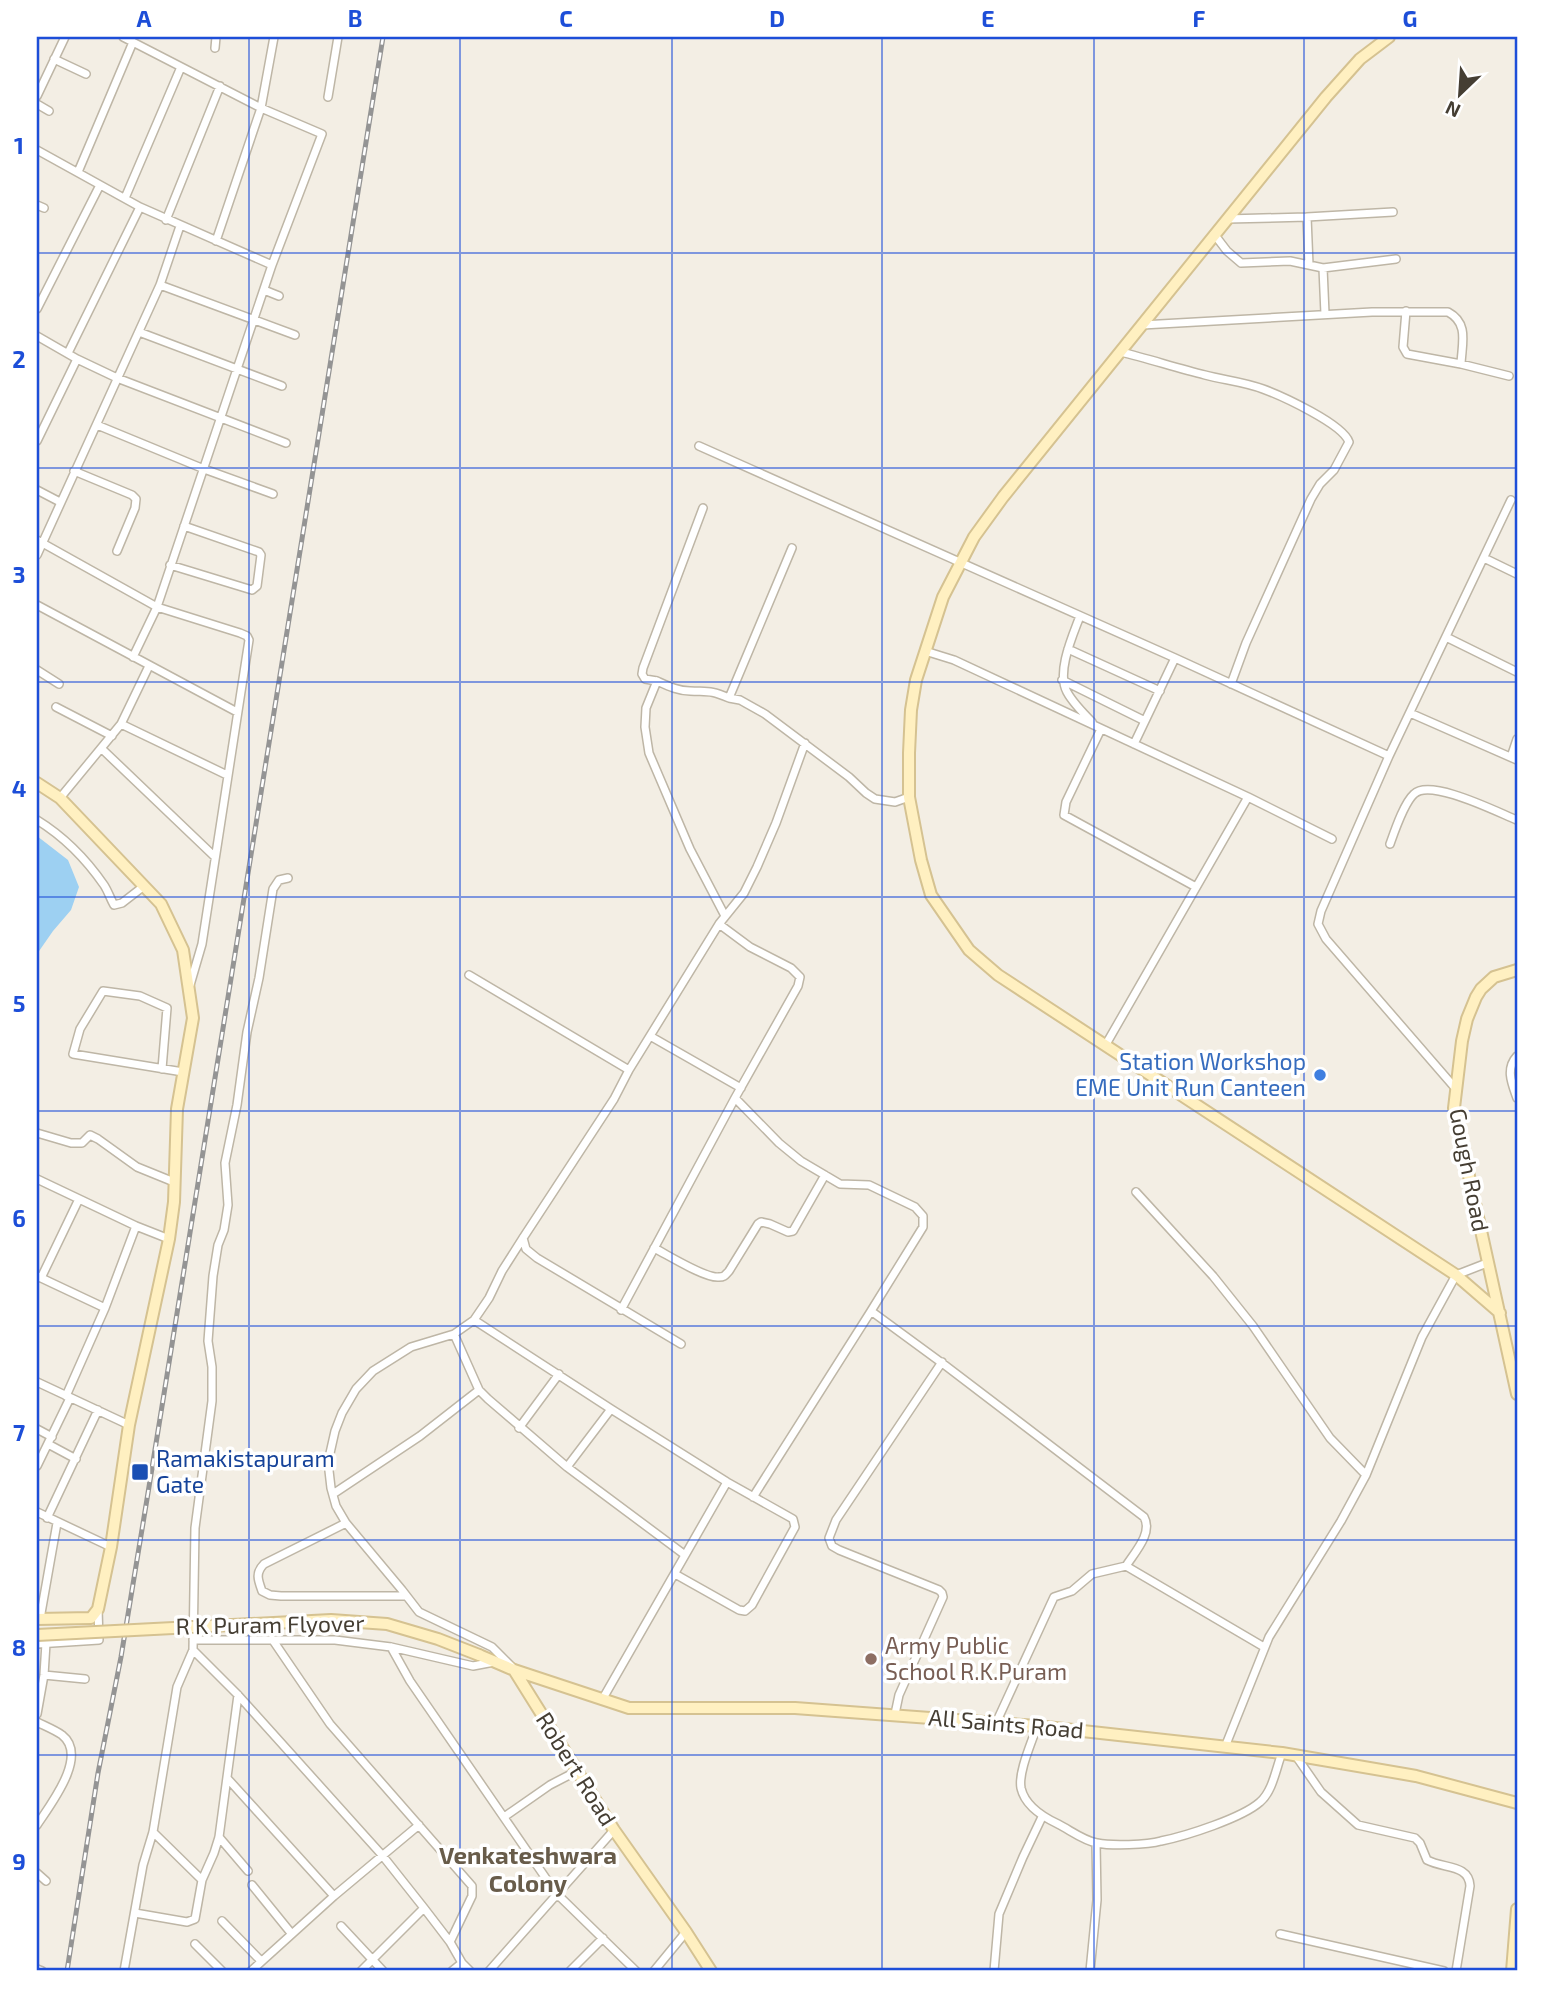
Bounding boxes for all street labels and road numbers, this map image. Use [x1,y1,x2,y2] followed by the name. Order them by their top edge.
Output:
[1444,1106,1496,1234] street label: Gough Road
[175,1608,365,1640] street label: R K Puram Flyover
[927,1702,1085,1744] street label: All Saints Road
[531,1706,623,1830] street label: Robert Road

